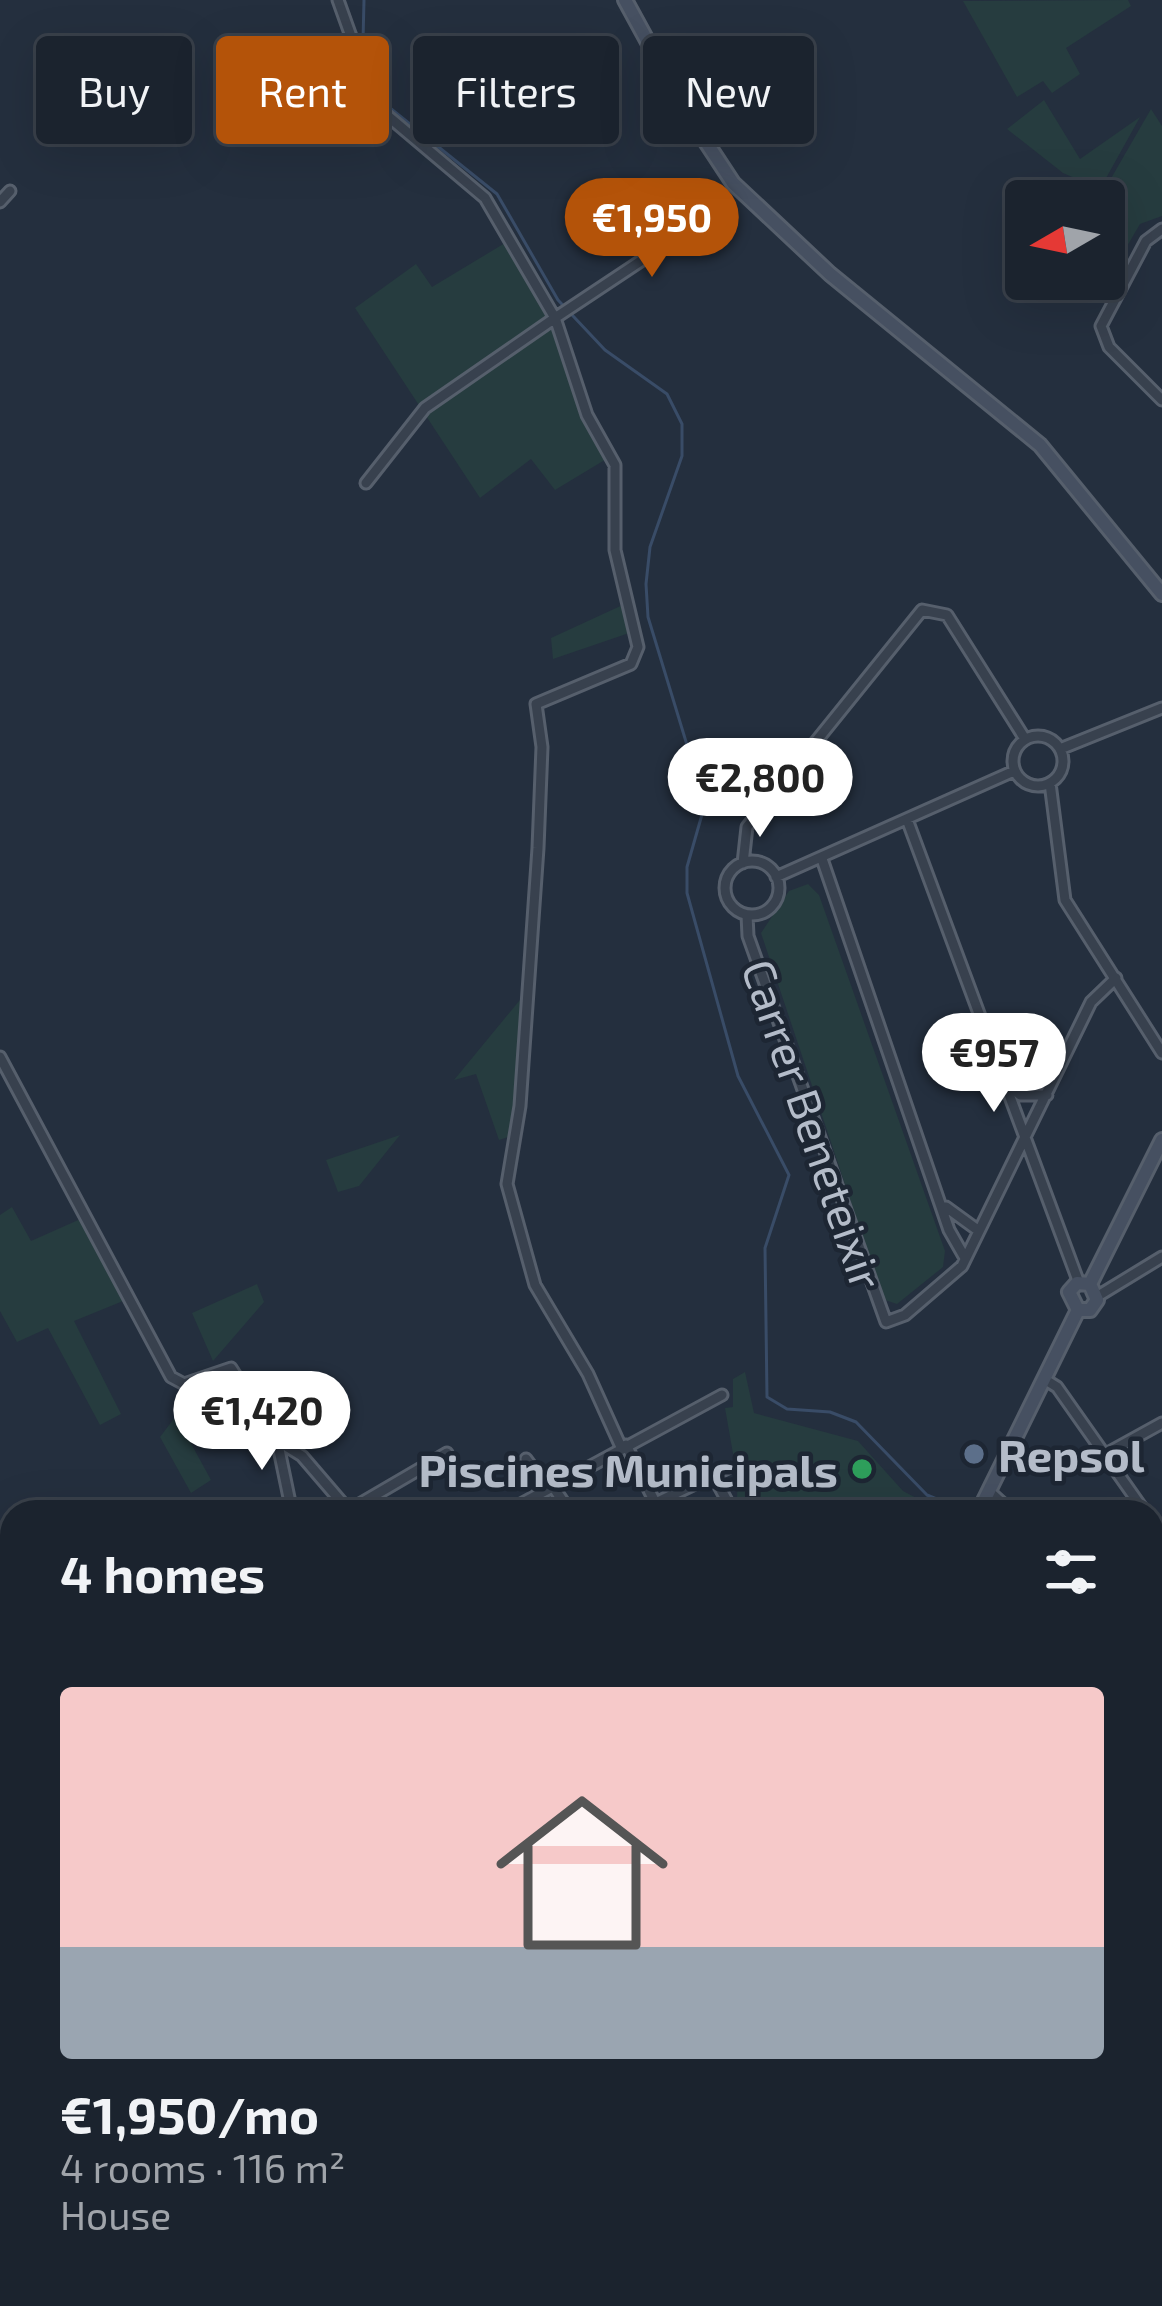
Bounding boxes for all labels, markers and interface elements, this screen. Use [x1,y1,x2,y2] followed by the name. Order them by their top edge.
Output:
[36,36,192,144] chip: Buy
[216,36,389,144] chip: Rent
[413,36,619,144] chip: Filters
[643,36,814,144] chip: New
[554,178,750,280] pin: €1,950
[1005,180,1125,300] north arrow
[1005,180,1125,300] map controls
[592,193,712,240] text: €1,950
[662,738,858,840] pin: €2,800
[695,753,825,800] text: €2,800
[732,952,896,1296] street label: Carrer Beneteixir
[923,1013,1065,1115] pin: €957
[949,1028,1039,1075] text: €957
[164,1371,360,1473] pin: €1,420
[200,1386,324,1433] text: €1,420
[998,1427,1145,1481] place label: Repsol
[961,1441,987,1467] marker: Repsol
[419,1442,838,1496] place label: Piscines Municipals
[849,1456,875,1482] marker: Piscines Municipals
[1038,1539,1104,1605] icon: filters
[60,1542,265,1603] text: 4 homes
[474,1765,690,1981] icon: home
[60,2083,319,2144] text: €1,950/mo
[60,2144,345,2191] text: 4 rooms · 116 m²
[60,2191,171,2238] text: House

